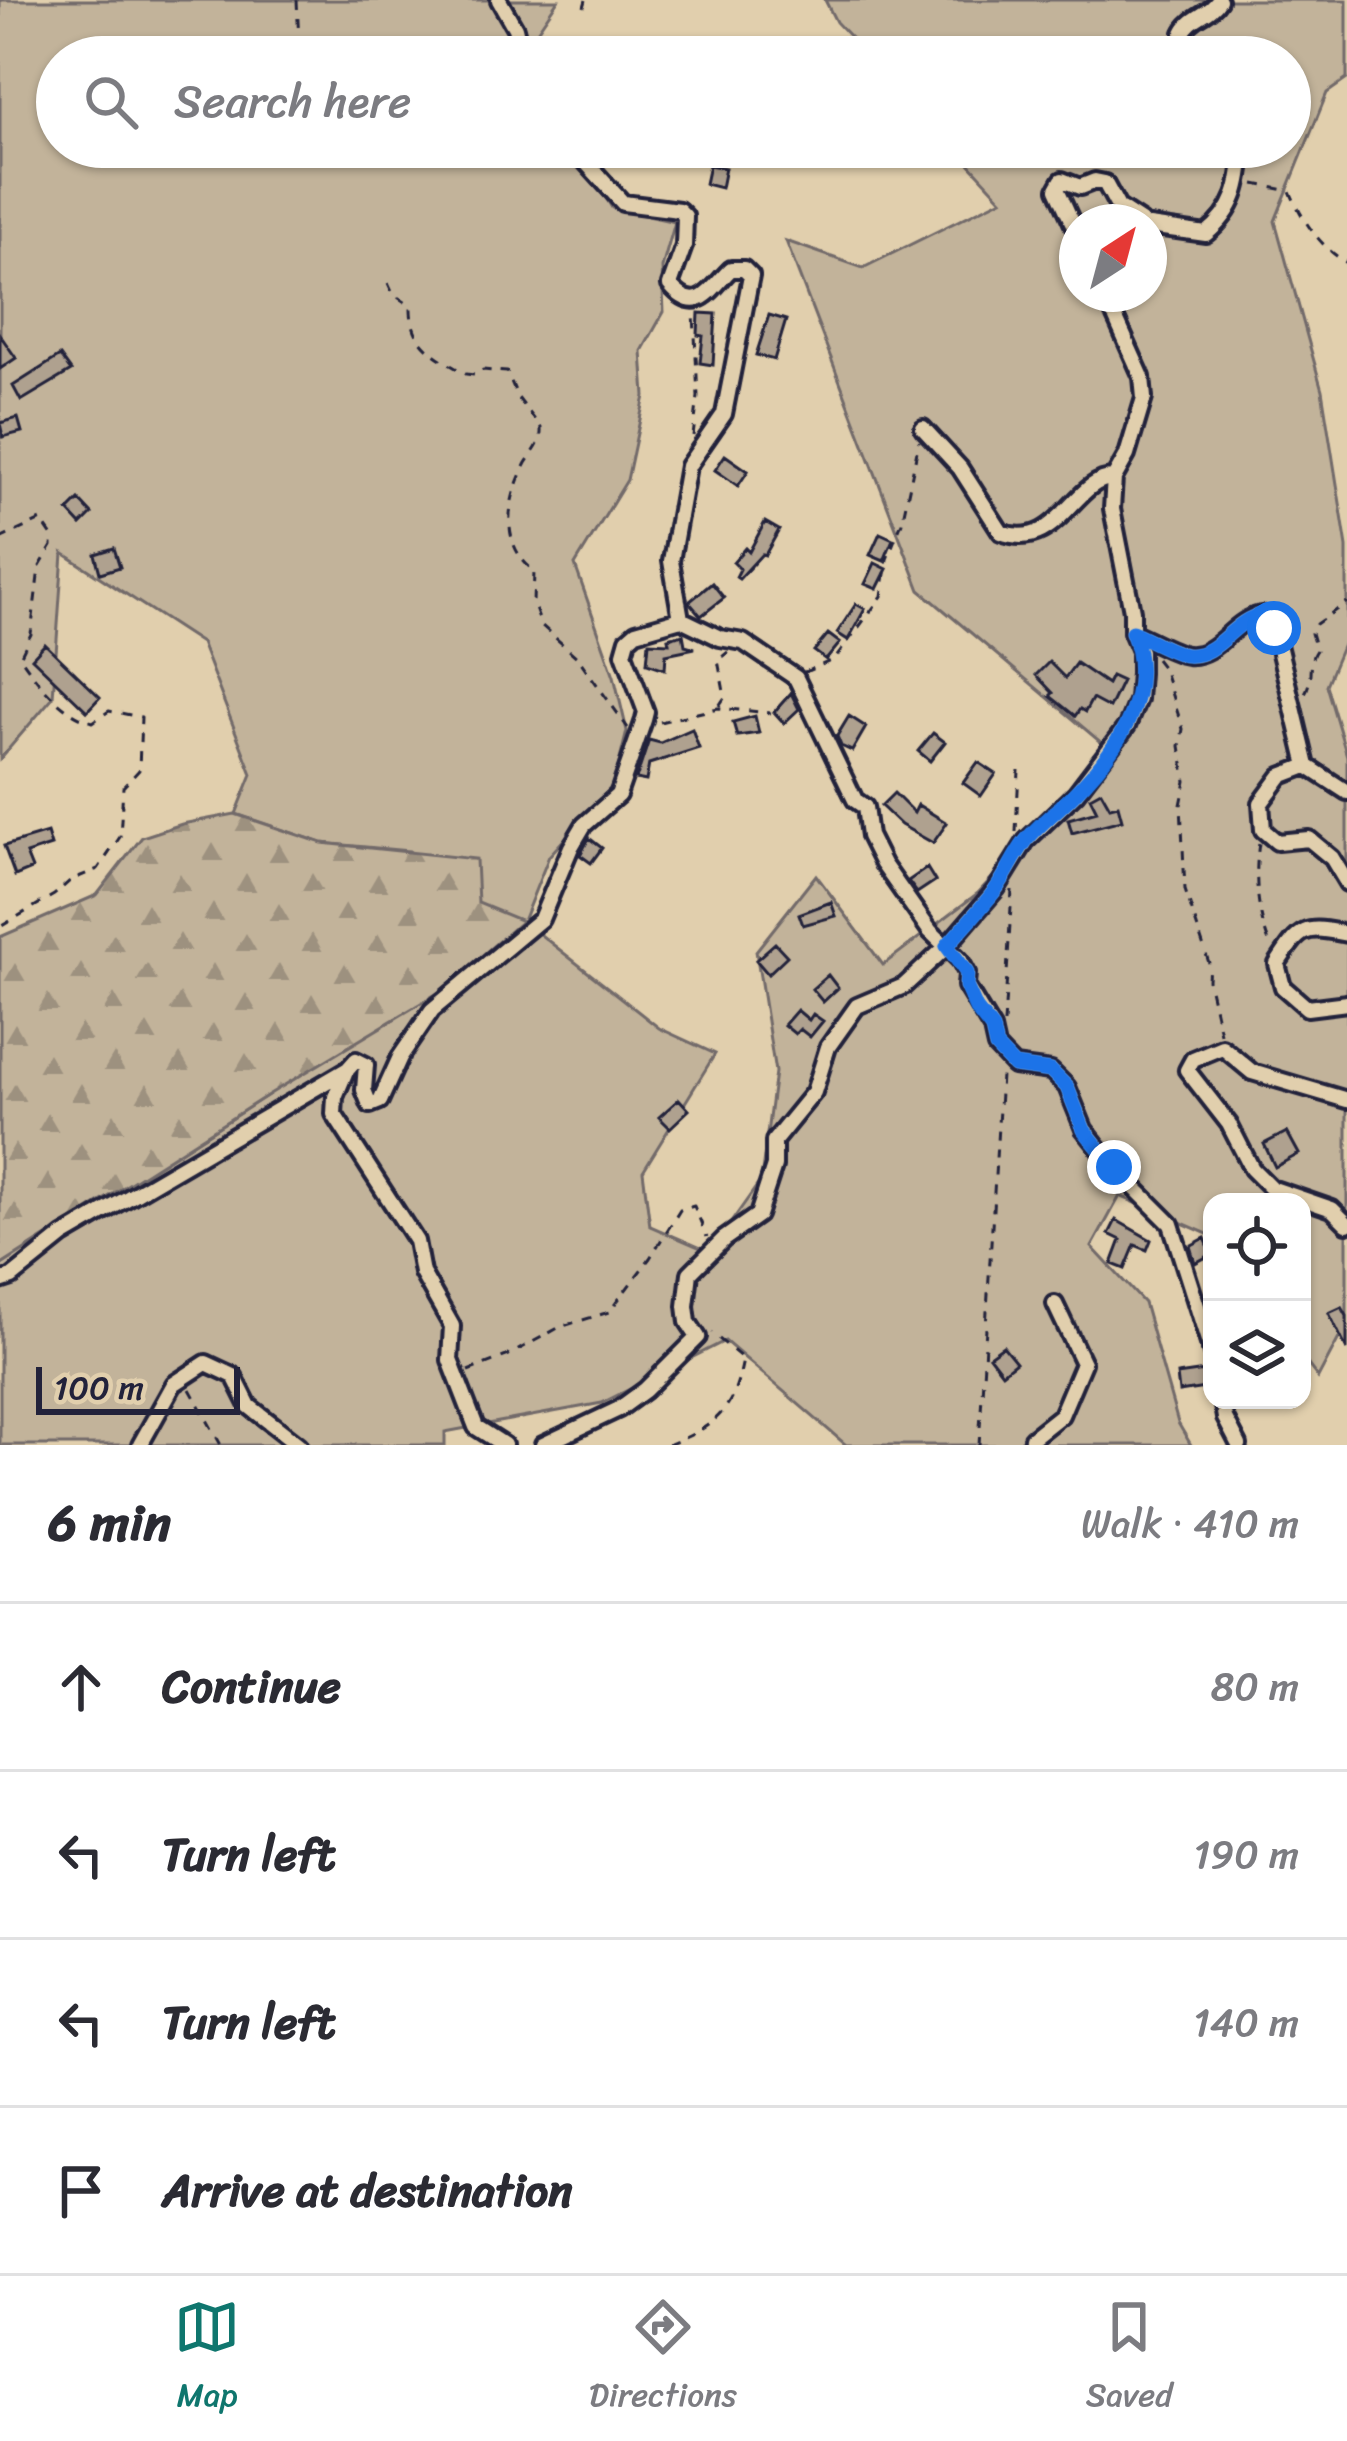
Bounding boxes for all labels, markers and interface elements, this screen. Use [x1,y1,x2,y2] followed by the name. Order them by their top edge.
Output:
[36,36,1311,168] search box
[174,62,411,142] text: Search here
[78,69,144,135] icon: search
[1059,204,1167,312] north arrow
[1247,601,1301,655] route start
[1087,1140,1141,1194] route end
[1203,1193,1311,1409] map controls
[1203,1193,1311,1301] button: locate
[1203,1301,1311,1409] button: layers
[54,1359,144,1417] text: 100 m
[36,1361,240,1414] scale bar
[48,1478,171,1568] text: 6 min
[1081,1489,1299,1558] text: Walk · 410 m
[162,1647,341,1727] text: Continue
[1211,1652,1299,1721] text: 80 m
[48,1654,114,1720] icon: ahead
[162,1815,335,1895] text: Turn left
[1194,1820,1299,1889] text: 190 m
[48,1822,114,1888] icon: left
[162,1983,335,2063] text: Turn left
[1193,1988,1299,2057] text: 140 m
[48,1990,114,2056] icon: left
[162,2151,572,2231] text: Arrive at destination
[48,2158,114,2224] icon: arrive
[174,2294,240,2424] tab: Map
[589,2294,737,2424] tab: Directions
[1086,2294,1173,2424] tab: Saved

